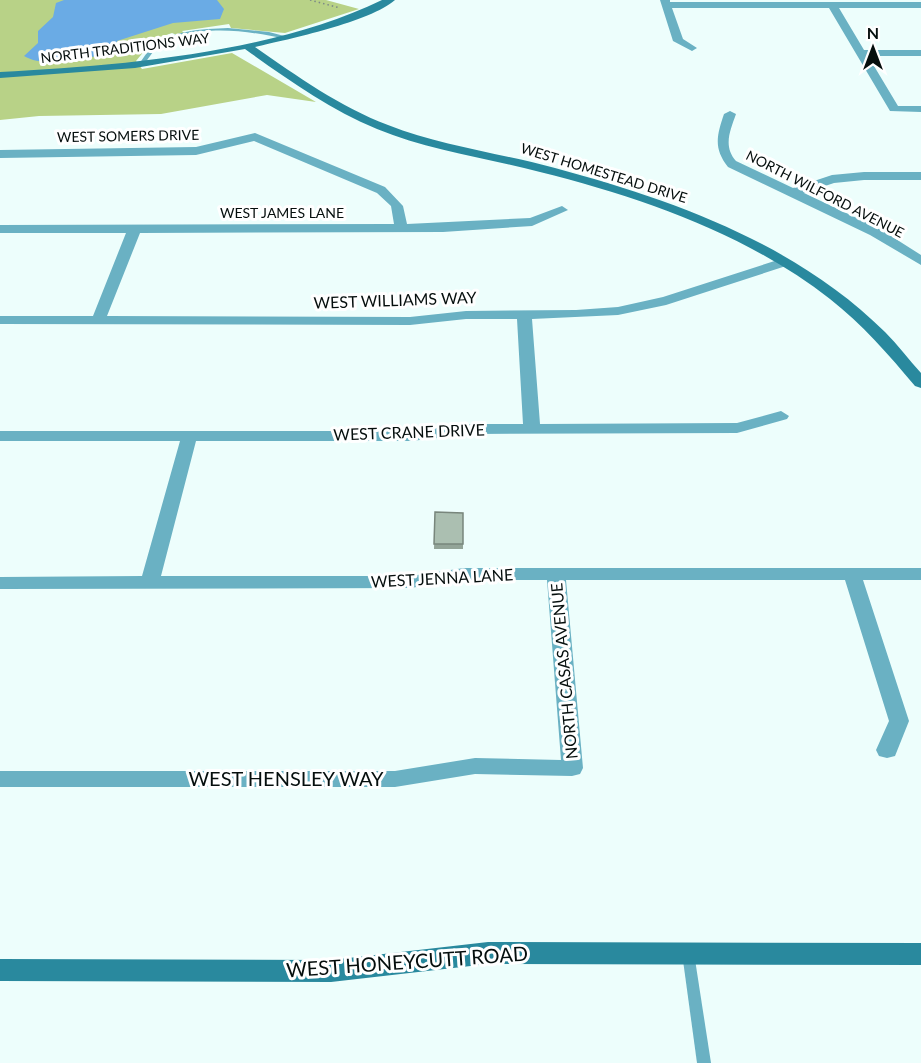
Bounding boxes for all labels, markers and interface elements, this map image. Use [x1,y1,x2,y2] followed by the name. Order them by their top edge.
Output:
[843,18,903,78] north arrow
[867,23,879,42] text: N
[40,29,210,66] street label: NORTH TRADITIONS WAY
[57,126,199,145] street label: WEST SOMERS DRIVE
[519,139,689,206] street label: WEST HOMESTEAD DRIVE
[743,146,907,241] street label: NORTH WILFORD AVENUE
[220,204,344,221] street label: WEST JAMES LANE
[313,287,477,312] street label: WEST WILLIAMS WAY
[333,419,485,444] street label: WEST CRANE DRIVE
[370,564,514,591] street label: WEST JENNA LANE
[546,582,581,760] street label: NORTH CASAS AVENUE
[188,766,384,790] street label: WEST HENSLEY WAY
[285,941,529,981] street label: WEST HONEYCUTT ROAD

